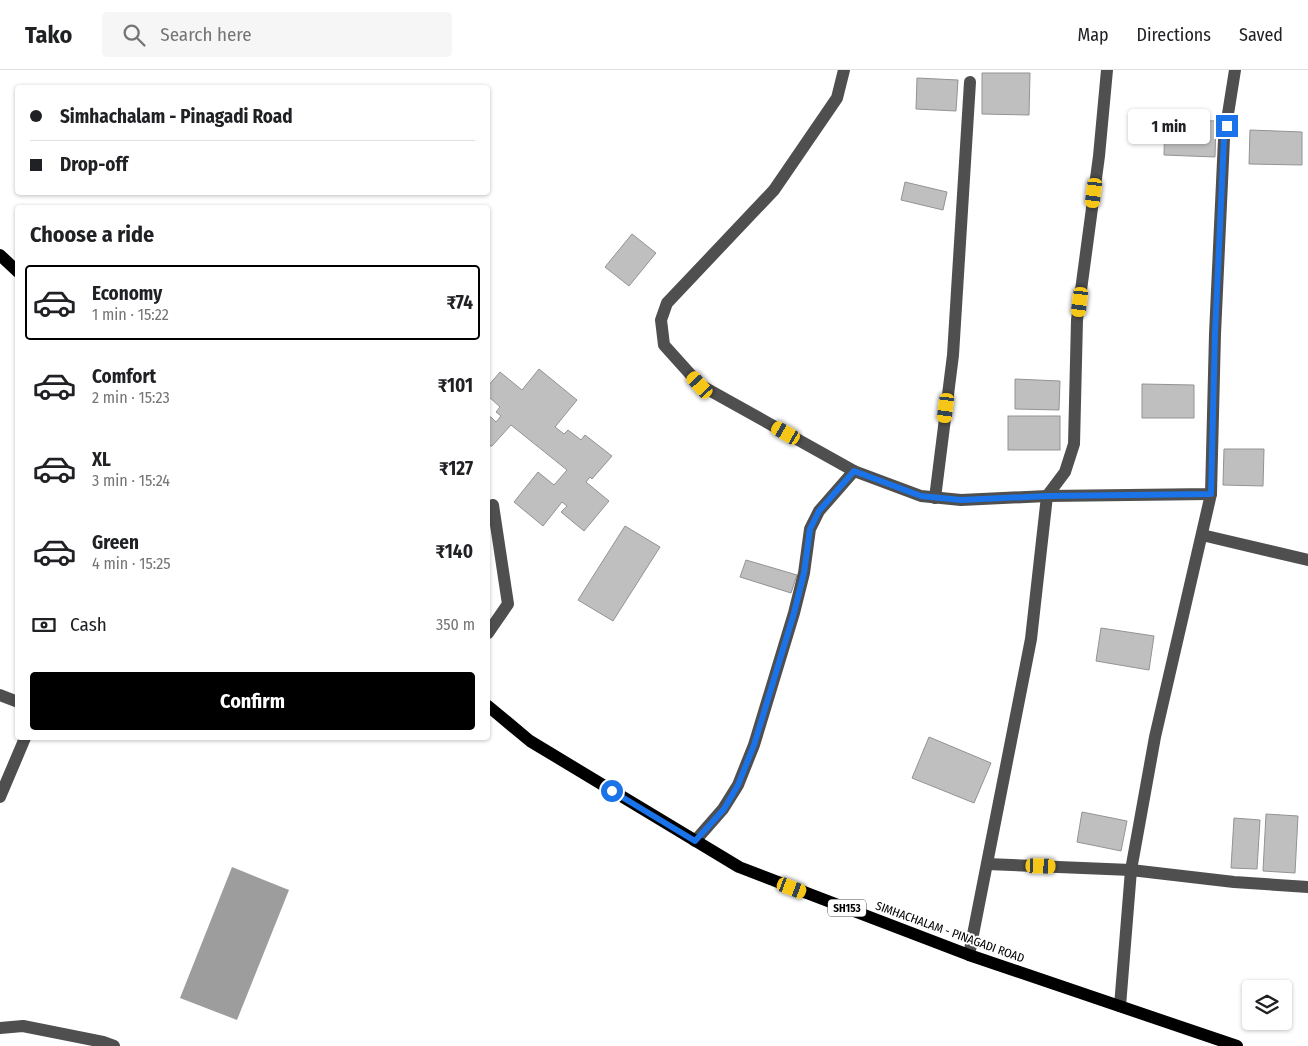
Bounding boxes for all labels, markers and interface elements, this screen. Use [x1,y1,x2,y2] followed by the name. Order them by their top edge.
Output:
[102,12,452,57] search box
[25,21,72,49] text: Tako
[120,21,148,49] icon: search
[160,23,252,46] text: Search here
[1077,24,1109,46] text: Map
[1137,24,1211,46] text: Directions
[1239,24,1283,46] text: Saved
[60,105,293,128] text: Simhachalam - Pinagadi Road
[1127,108,1210,144] callout: 1 min
[1216,115,1238,137] route end
[1152,117,1186,136] text: 1 min
[60,153,128,176] text: Drop-off
[1084,177,1103,209] car
[30,221,154,248] text: Choose a ride
[32,280,77,325] icon: car
[92,282,162,305] text: Economy
[1070,286,1089,318] car
[446,291,473,314] text: ₹74
[92,305,169,324] text: 1 min · 15:22
[32,363,77,408] icon: car
[92,365,156,388] text: Comfort
[684,369,715,401] car
[438,374,473,397] text: ₹101
[92,388,170,407] text: 2 min · 15:23
[936,392,955,424] car
[769,419,802,447] car
[32,446,77,491] icon: car
[92,448,111,471] text: XL
[439,457,473,480] text: ₹127
[92,471,170,490] text: 3 min · 15:24
[32,529,77,574] icon: car
[92,531,139,554] text: Green
[436,540,473,563] text: ₹140
[92,554,171,573] text: 4 min · 15:25
[30,611,58,639] icon: cash
[70,613,107,636] text: Cash
[436,615,475,634] text: 350 m
[30,672,475,730] button: Confirm
[601,780,623,802] route start
[1025,858,1056,874] car
[775,876,808,900] car
[874,899,1026,965] street label: SIMHACHALAM - PINAGADI ROAD
[828,900,866,916] road number: SH153
[1242,980,1292,1030] map controls
[1242,980,1292,1030] button: layers

